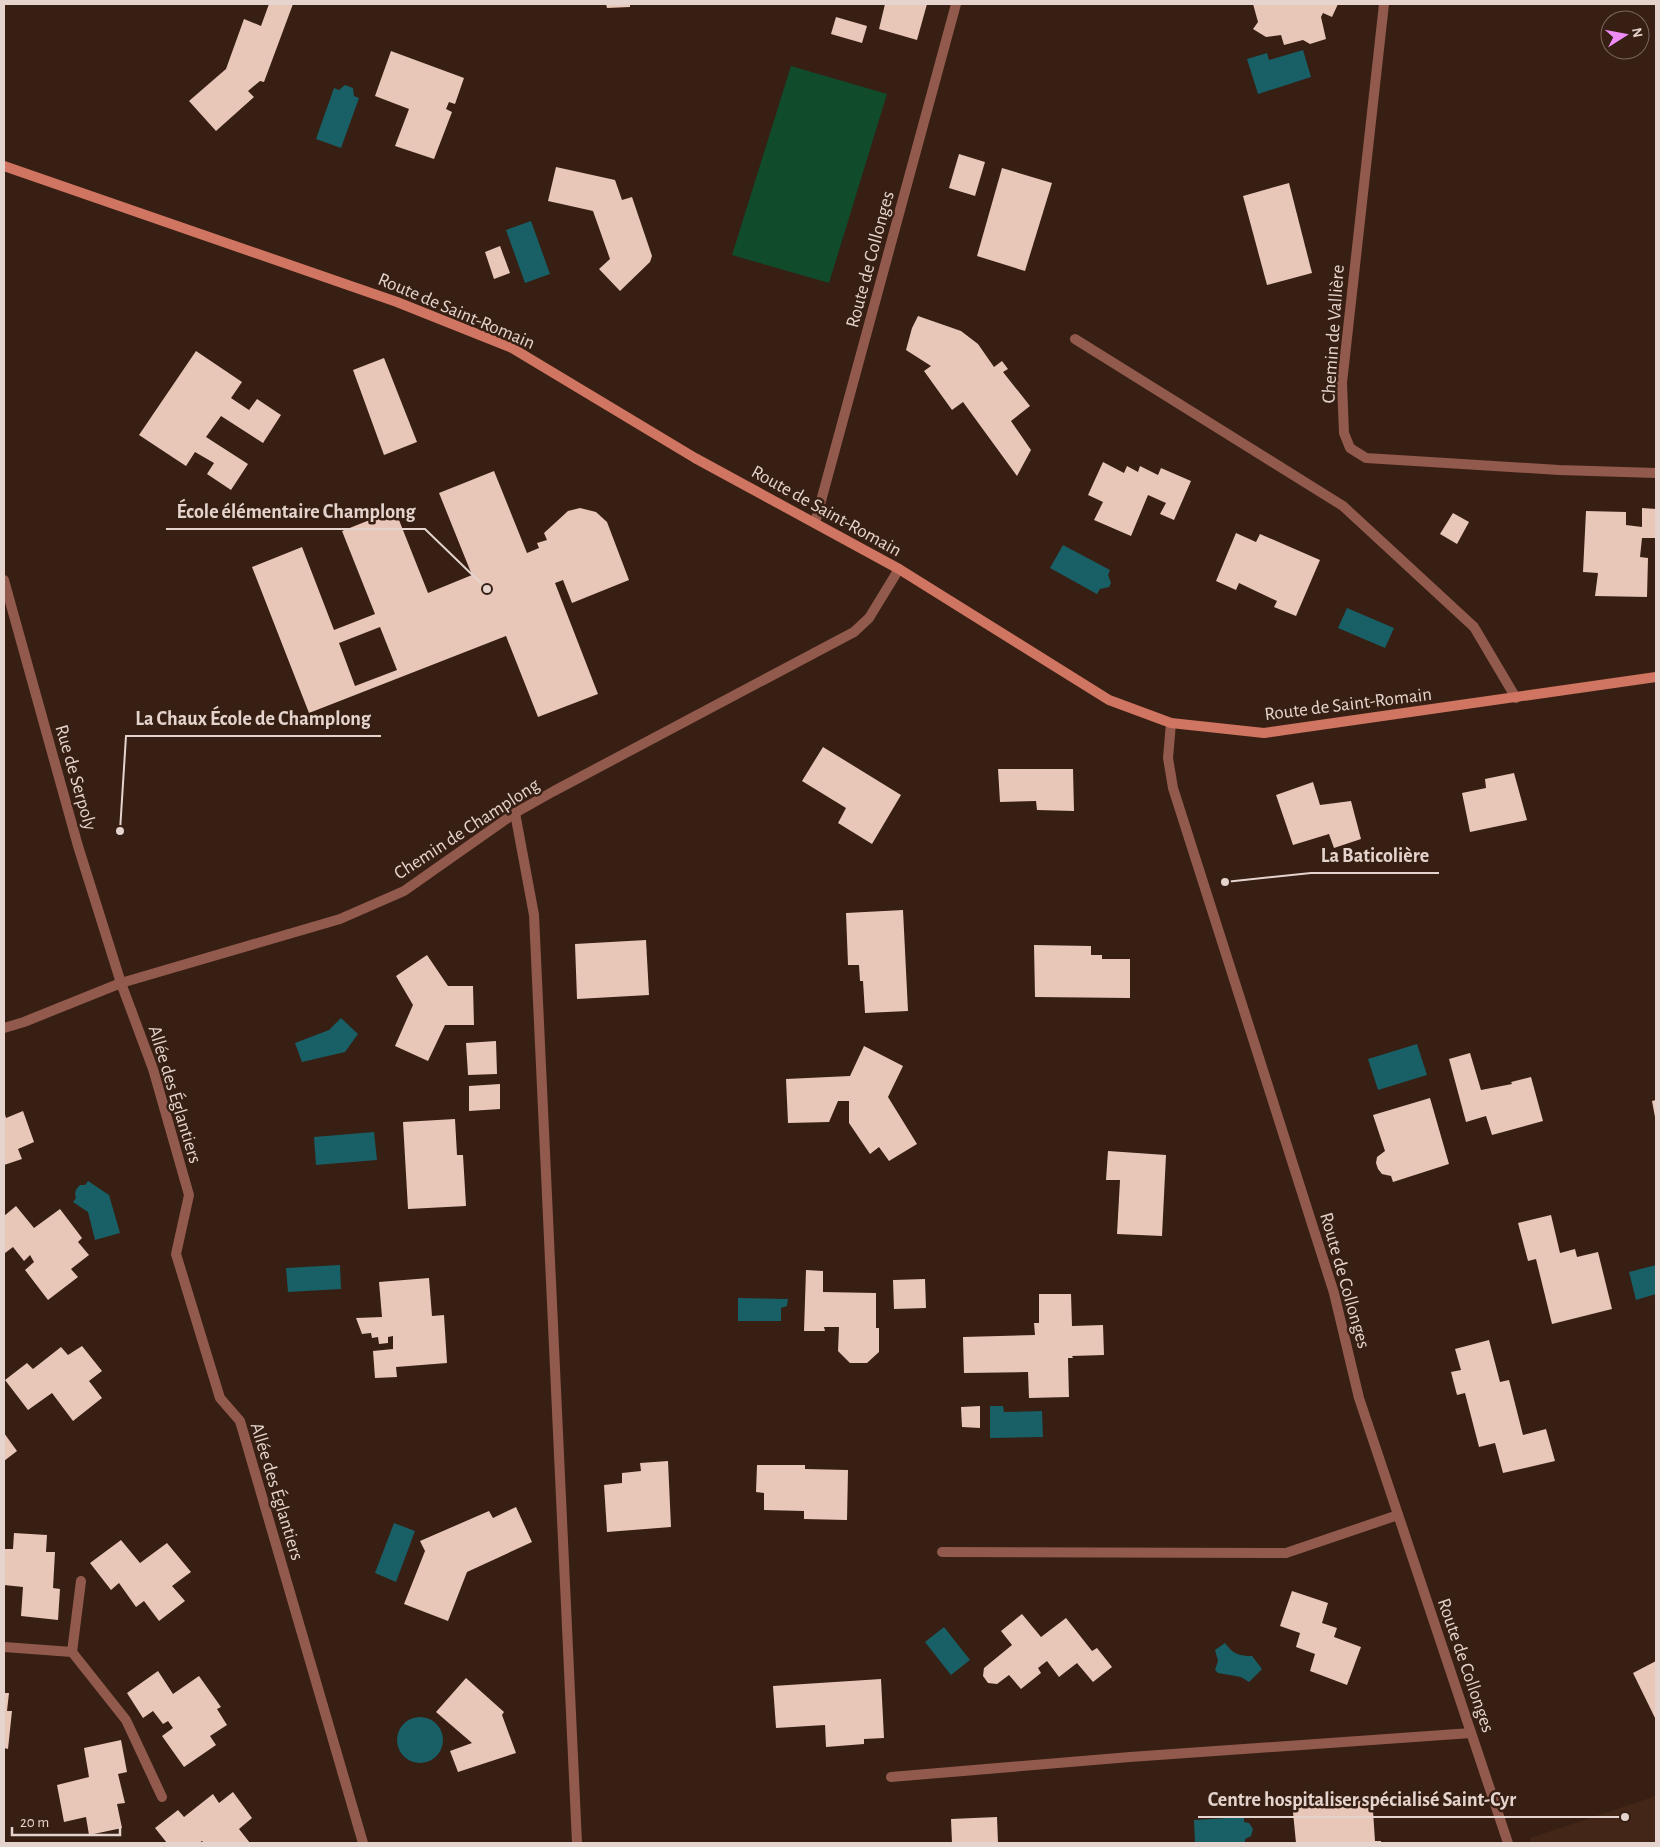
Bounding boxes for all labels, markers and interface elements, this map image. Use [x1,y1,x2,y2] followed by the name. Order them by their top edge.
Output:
[1600,10,1650,60] north arrow
[1629,27,1645,39] text: N
[843,189,898,330] street label: Route de Collonges
[1319,264,1348,404] street label: Chemin de Vallière
[375,270,538,353] street label: Route de Saint-Romain
[748,462,905,560] street label: Route de Saint-Romain
[166,494,425,529] callout: École élémentaire Champlong
[176,498,417,522] text: École élémentaire Champlong
[1263,685,1433,724] street label: Route de Saint-Romain
[126,701,381,736] callout: La Chaux École de Champlong
[135,705,372,729] text: La Chaux École de Champlong
[51,723,100,832] street label: Rue de Serpoly
[391,775,544,883] street label: Chemin de Champlong
[1311,838,1439,873] callout: La Baticolière
[1321,846,1429,866] text: La Baticolière
[145,1023,206,1166] street label: Allée des Églantiers
[1316,1210,1373,1351] street label: Route de Collonges
[247,1420,308,1563] street label: Allée des Églantiers
[1434,1596,1497,1735] street label: Route de Collonges
[1198,1782,1526,1817] callout: Centre hospitaliser spécialisé Saint-Cyr
[1208,1790,1516,1810] text: Centre hospitaliser spécialisé Saint-Cyr
[12,1804,120,1836] scale bar
[20,1815,49,1830] text: 20 m

